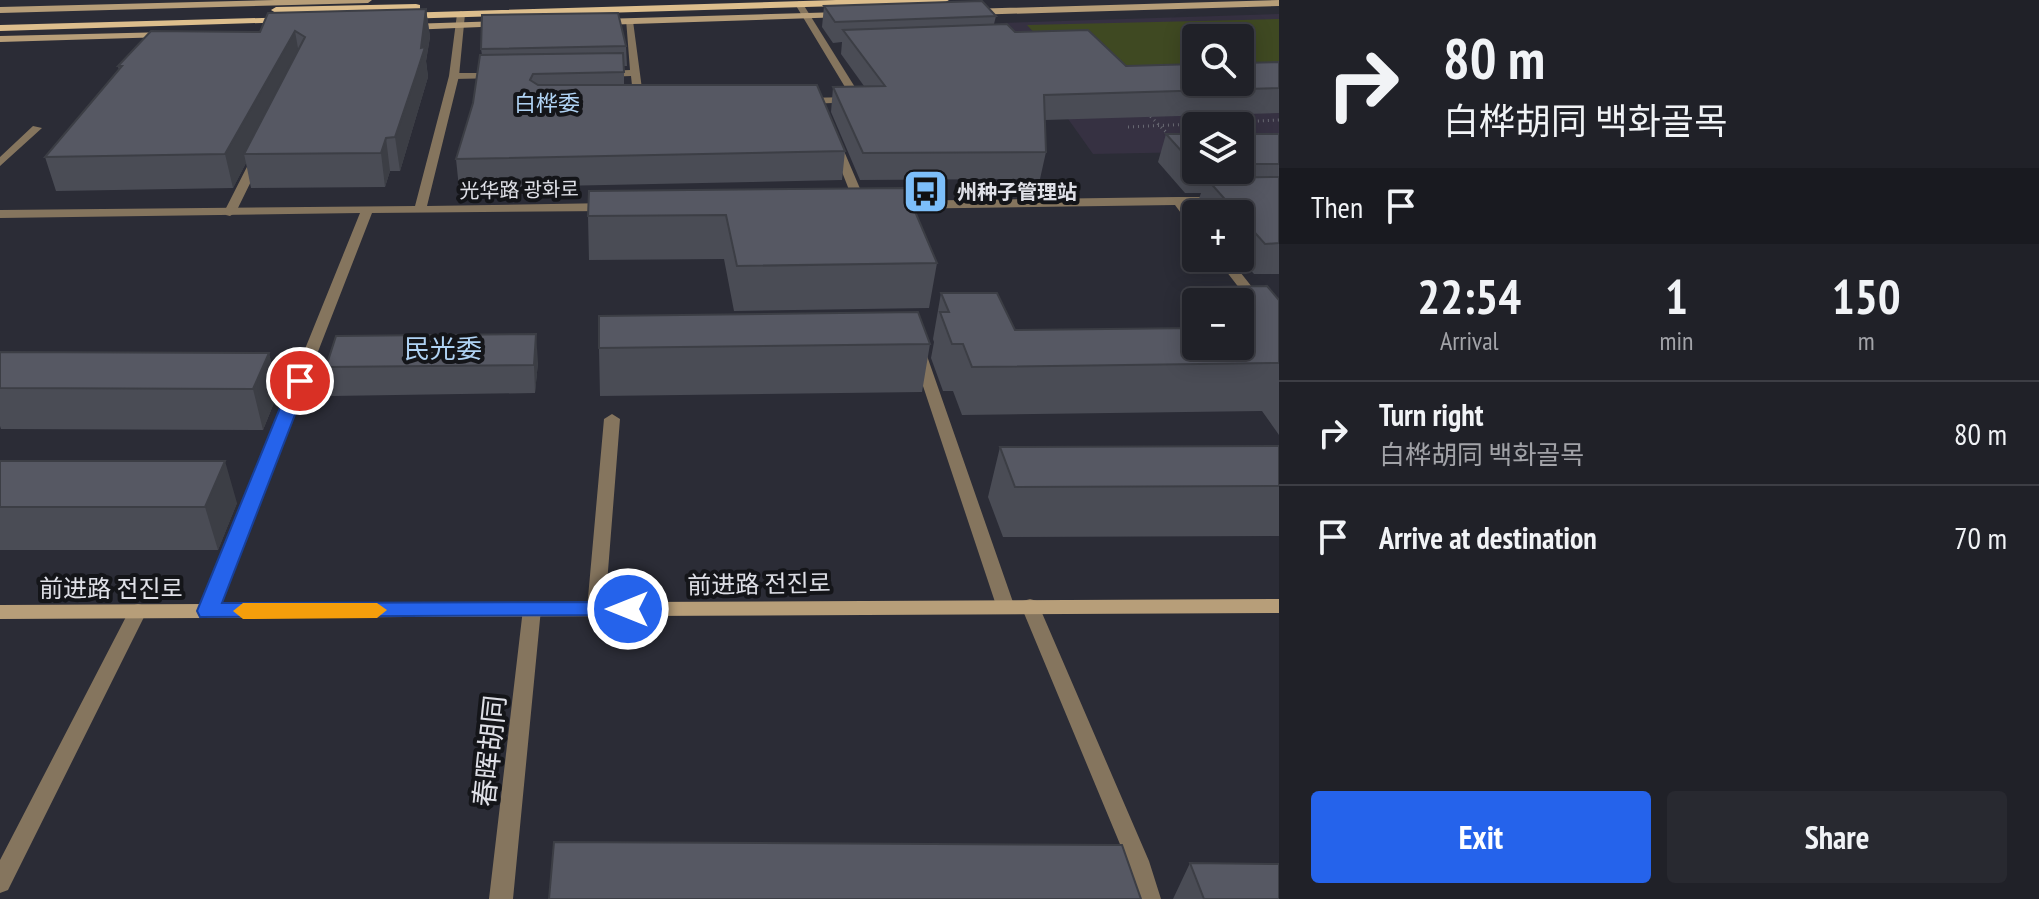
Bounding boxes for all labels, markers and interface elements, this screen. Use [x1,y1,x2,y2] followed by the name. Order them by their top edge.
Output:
[1443,22,1545,94] text: 80 m
[1182,24,1254,360] map controls
[1182,24,1254,96] button: search
[1311,32,1415,136] icon: right
[514,89,580,117] district label: 白桦委
[1443,97,1727,144] text: 白桦胡同 백화골목
[1182,112,1254,184] button: layers
[902,168,950,216] bus stop icon: 州种子管理站
[459,176,579,204] street label: 光华路 광화로
[957,179,1077,205] place label: 州种子管理站
[1379,184,1423,228] icon: arrive
[1311,187,1363,226] text: Then
[1182,200,1254,272] button: +
[1417,265,1521,327] text: 22:54
[1665,265,1688,327] text: 1
[1832,265,1901,327] text: 150
[1182,288,1254,360] button: −
[1440,324,1499,357] text: Arrival
[1659,324,1693,357] text: min
[1858,324,1875,357] text: m
[404,332,482,365] district label: 民光委
[266,347,334,415] pin
[278,359,322,403] icon: arrive
[1379,395,1483,434] text: Turn right
[1311,411,1355,455] icon: right
[1954,414,2007,453] text: 80 m
[1379,438,1584,471] text: 白桦胡同 백화골목
[1311,515,1355,559] icon: arrive
[1379,518,1597,557] text: Arrive at destination
[1954,518,2007,557] text: 70 m
[586,567,670,651] position arrow
[687,567,831,601] street label: 前进路 전진로
[39,573,183,604] street label: 前进路 전진로
[465,693,513,809] street label: 春晖胡同
[1311,791,1651,883] button: Exit
[1667,791,2007,883] button: Share

